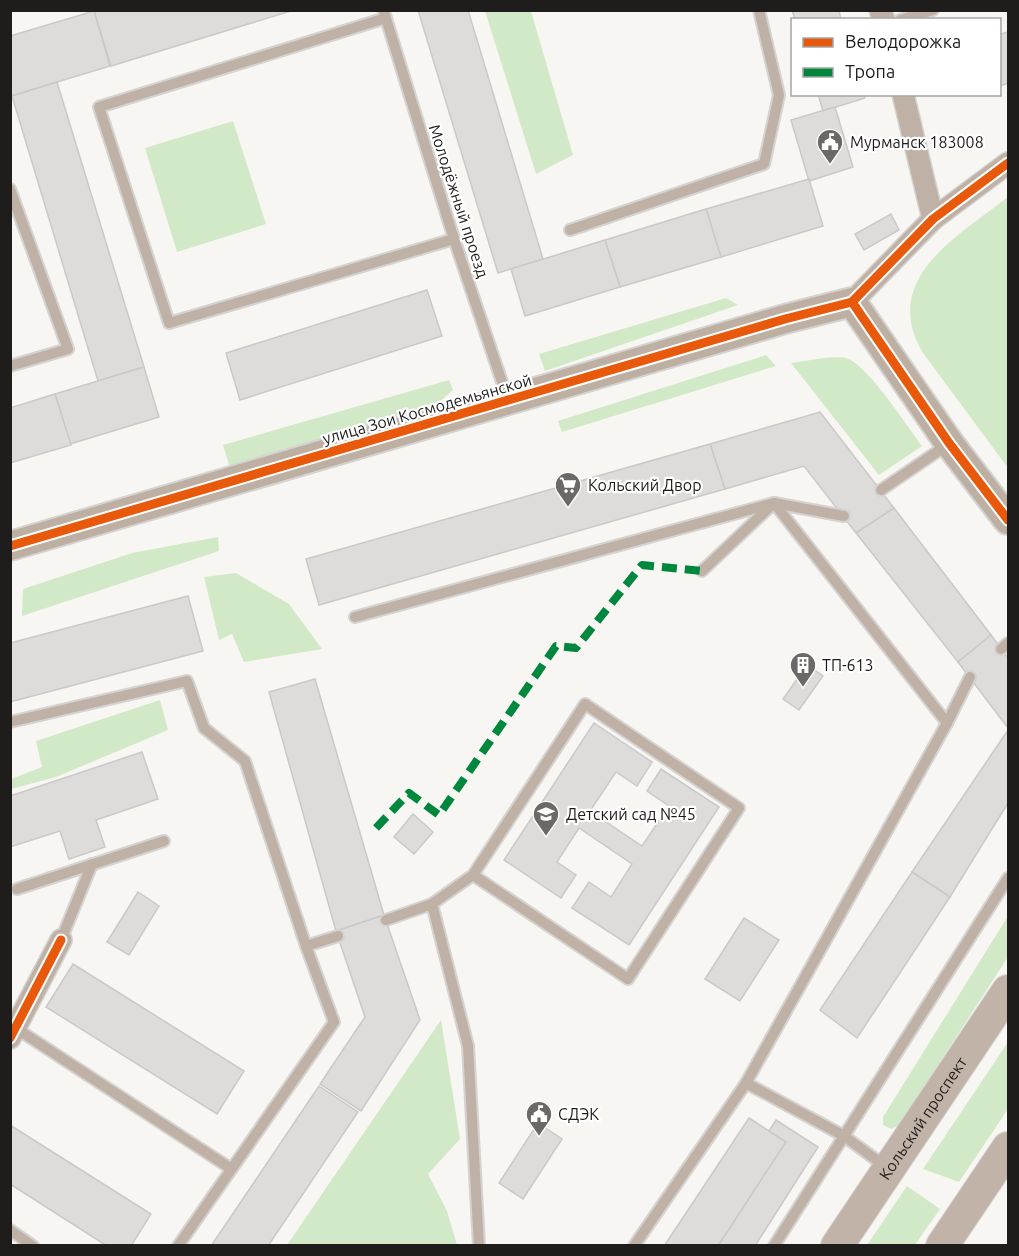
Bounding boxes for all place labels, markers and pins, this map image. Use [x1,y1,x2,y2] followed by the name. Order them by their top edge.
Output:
[815,127,845,165] public building icon: Мурманск 183008
[850,133,984,151] place label: Мурманск 183008
[553,470,583,508] supermarket icon: Кольский Двор
[588,476,702,494] place label: Кольский Двор
[788,650,818,688] building icon: ТП-613
[822,656,874,674] place label: ТП-613
[531,799,561,837] school or university icon: Детский сад №45
[566,805,696,823] place label: Детский сад №45
[524,1099,554,1137] public building icon: СДЭК
[558,1105,599,1123] place label: СДЭК

